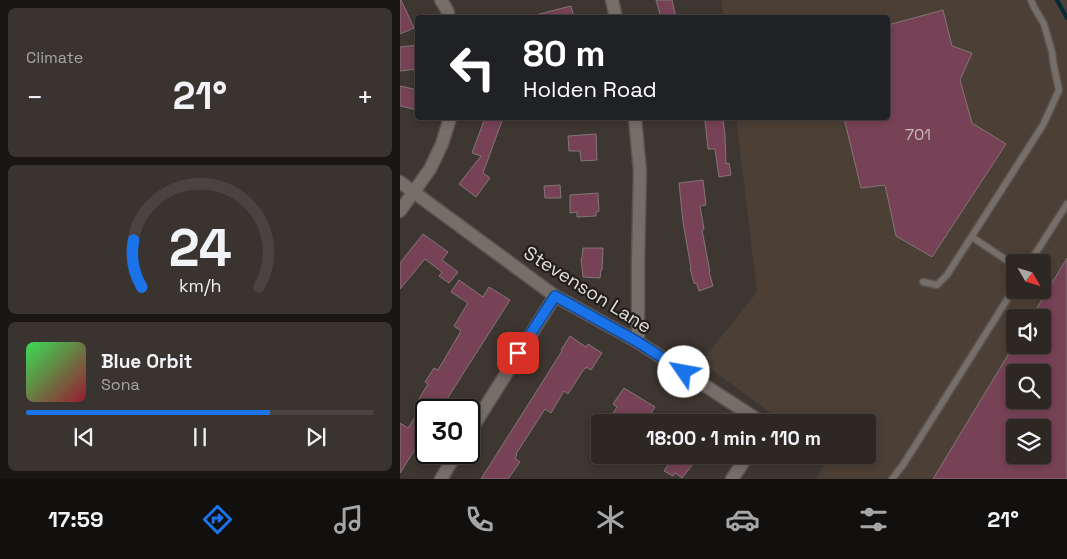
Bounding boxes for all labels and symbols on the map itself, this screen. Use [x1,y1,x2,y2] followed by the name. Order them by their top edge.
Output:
[905,124,931,145] house number: 701
[519,240,656,339] street label: Stevenson Lane
[1006,254,1051,299] north arrow
[497,332,539,374] pin
[657,345,709,397] position arrow
[415,399,480,464] speed limit sign: 30

